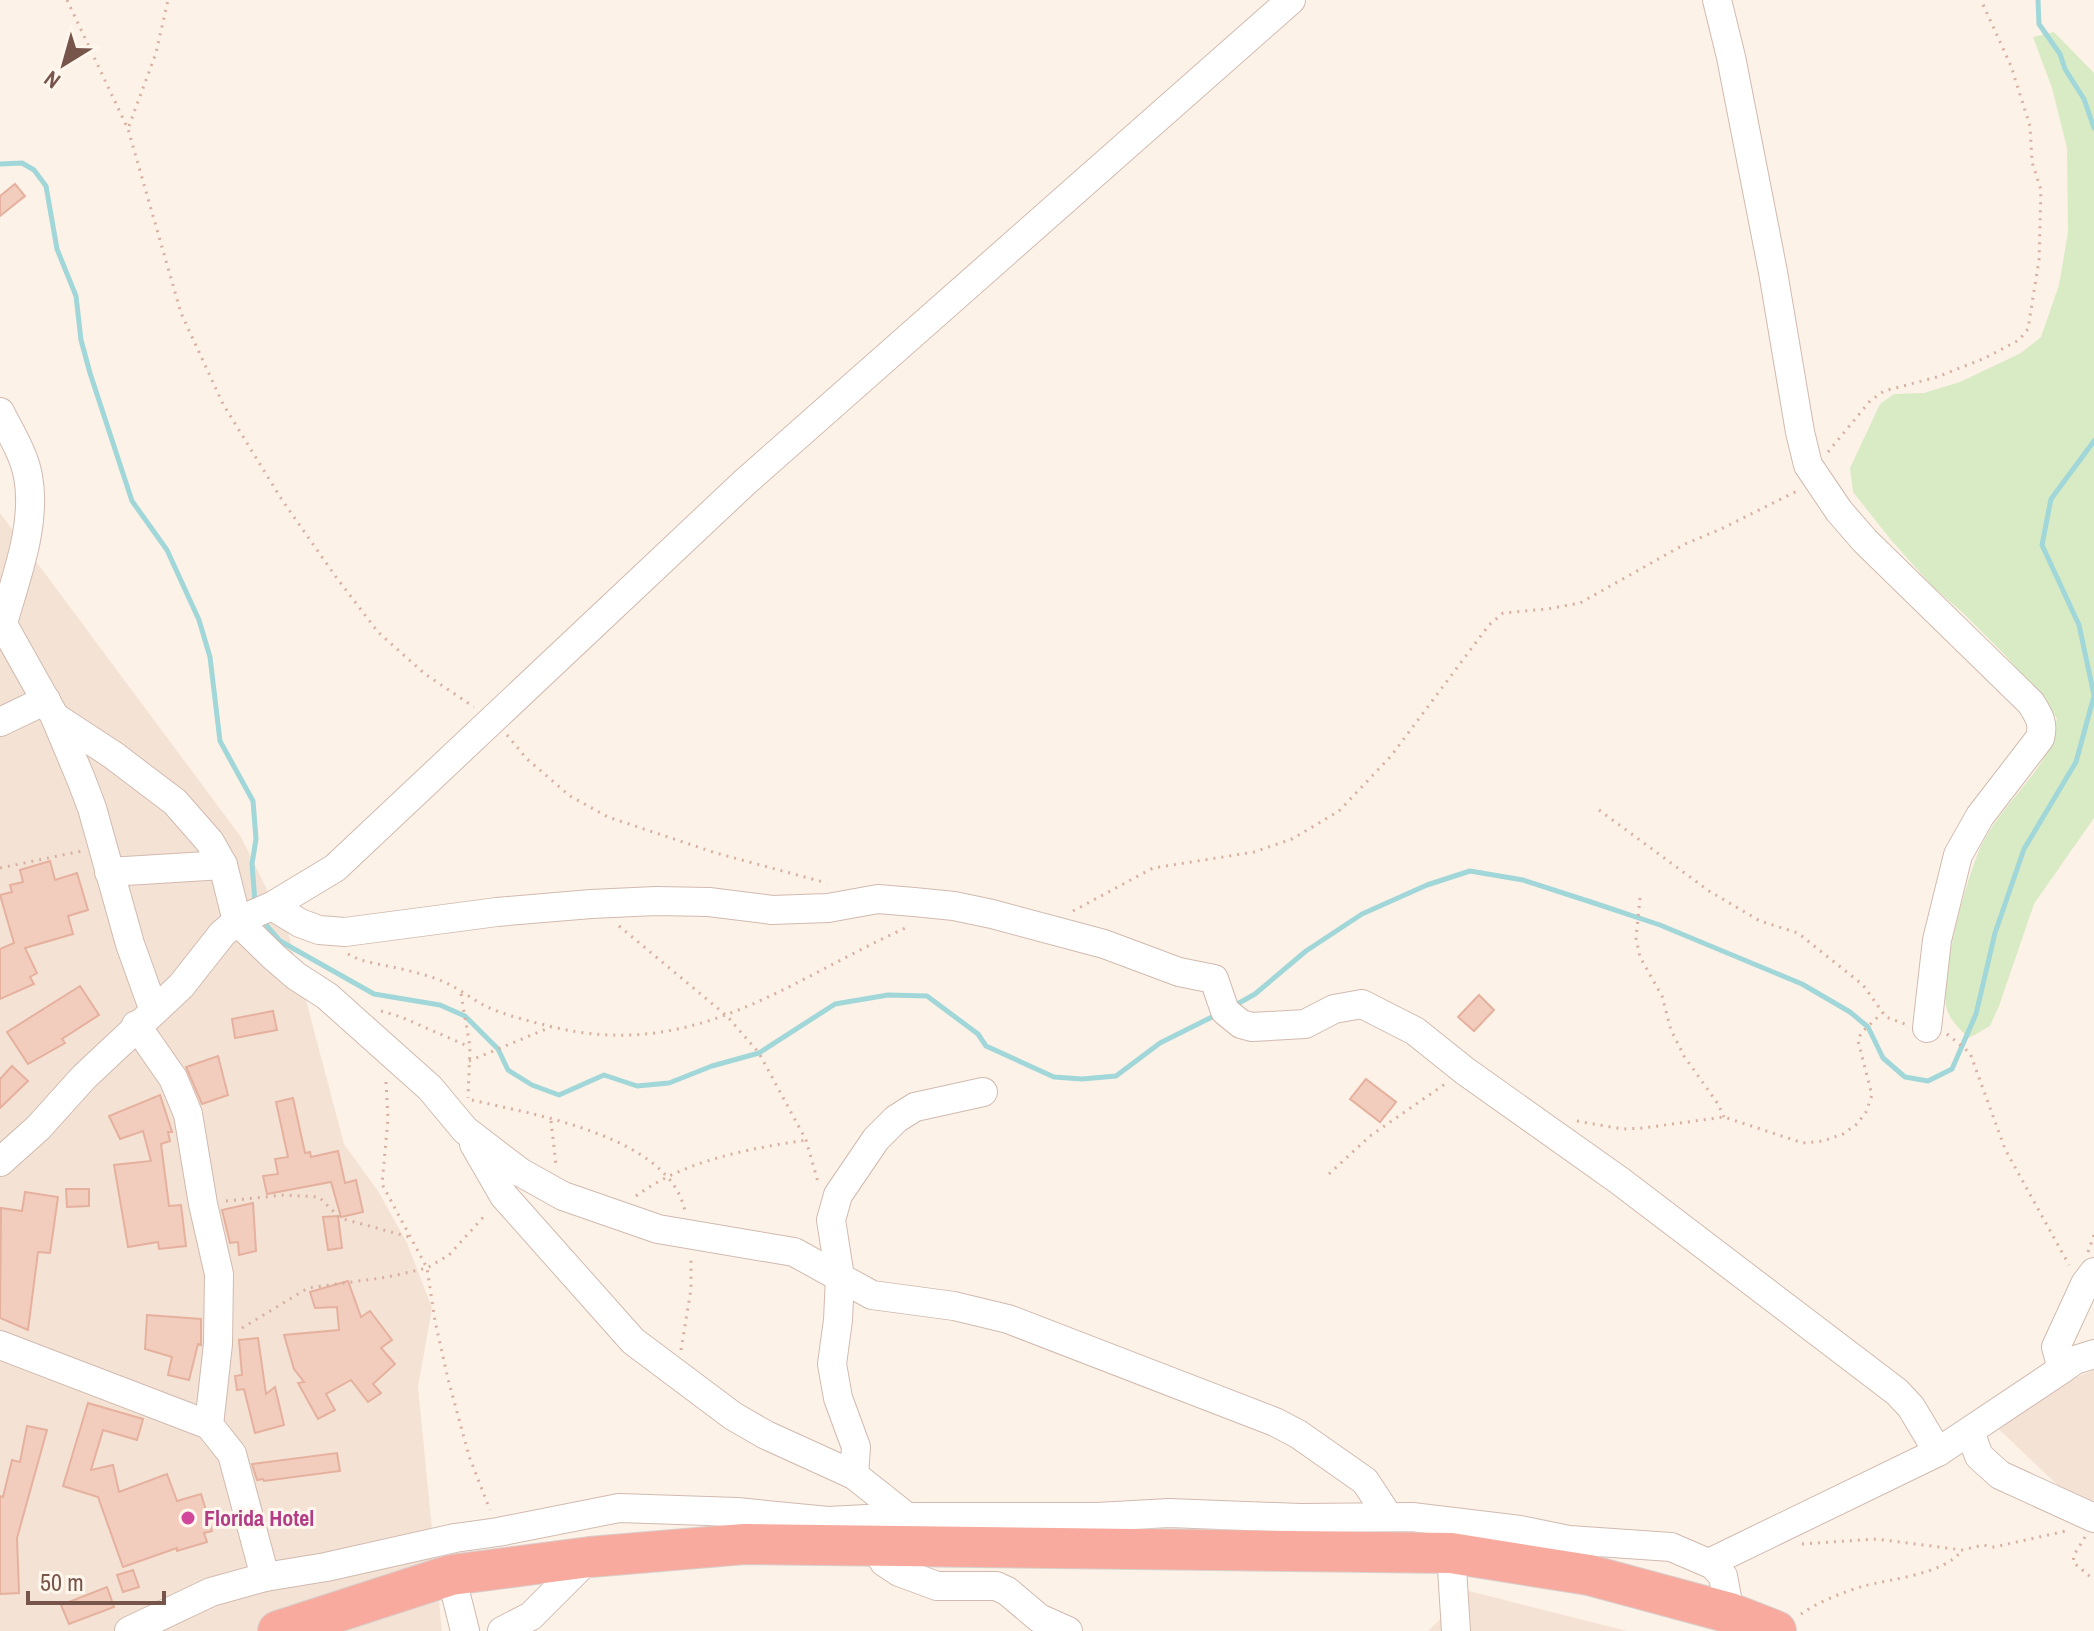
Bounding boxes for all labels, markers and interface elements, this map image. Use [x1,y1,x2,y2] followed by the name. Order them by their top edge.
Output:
[24,24,104,104] north arrow
[38,64,66,96] text: N
[204,1503,314,1533] place label: Florida Hotel
[179,1509,197,1527] marker: Florida Hotel
[28,1555,164,1605] scale bar
[40,1566,84,1598] text: 50 m

